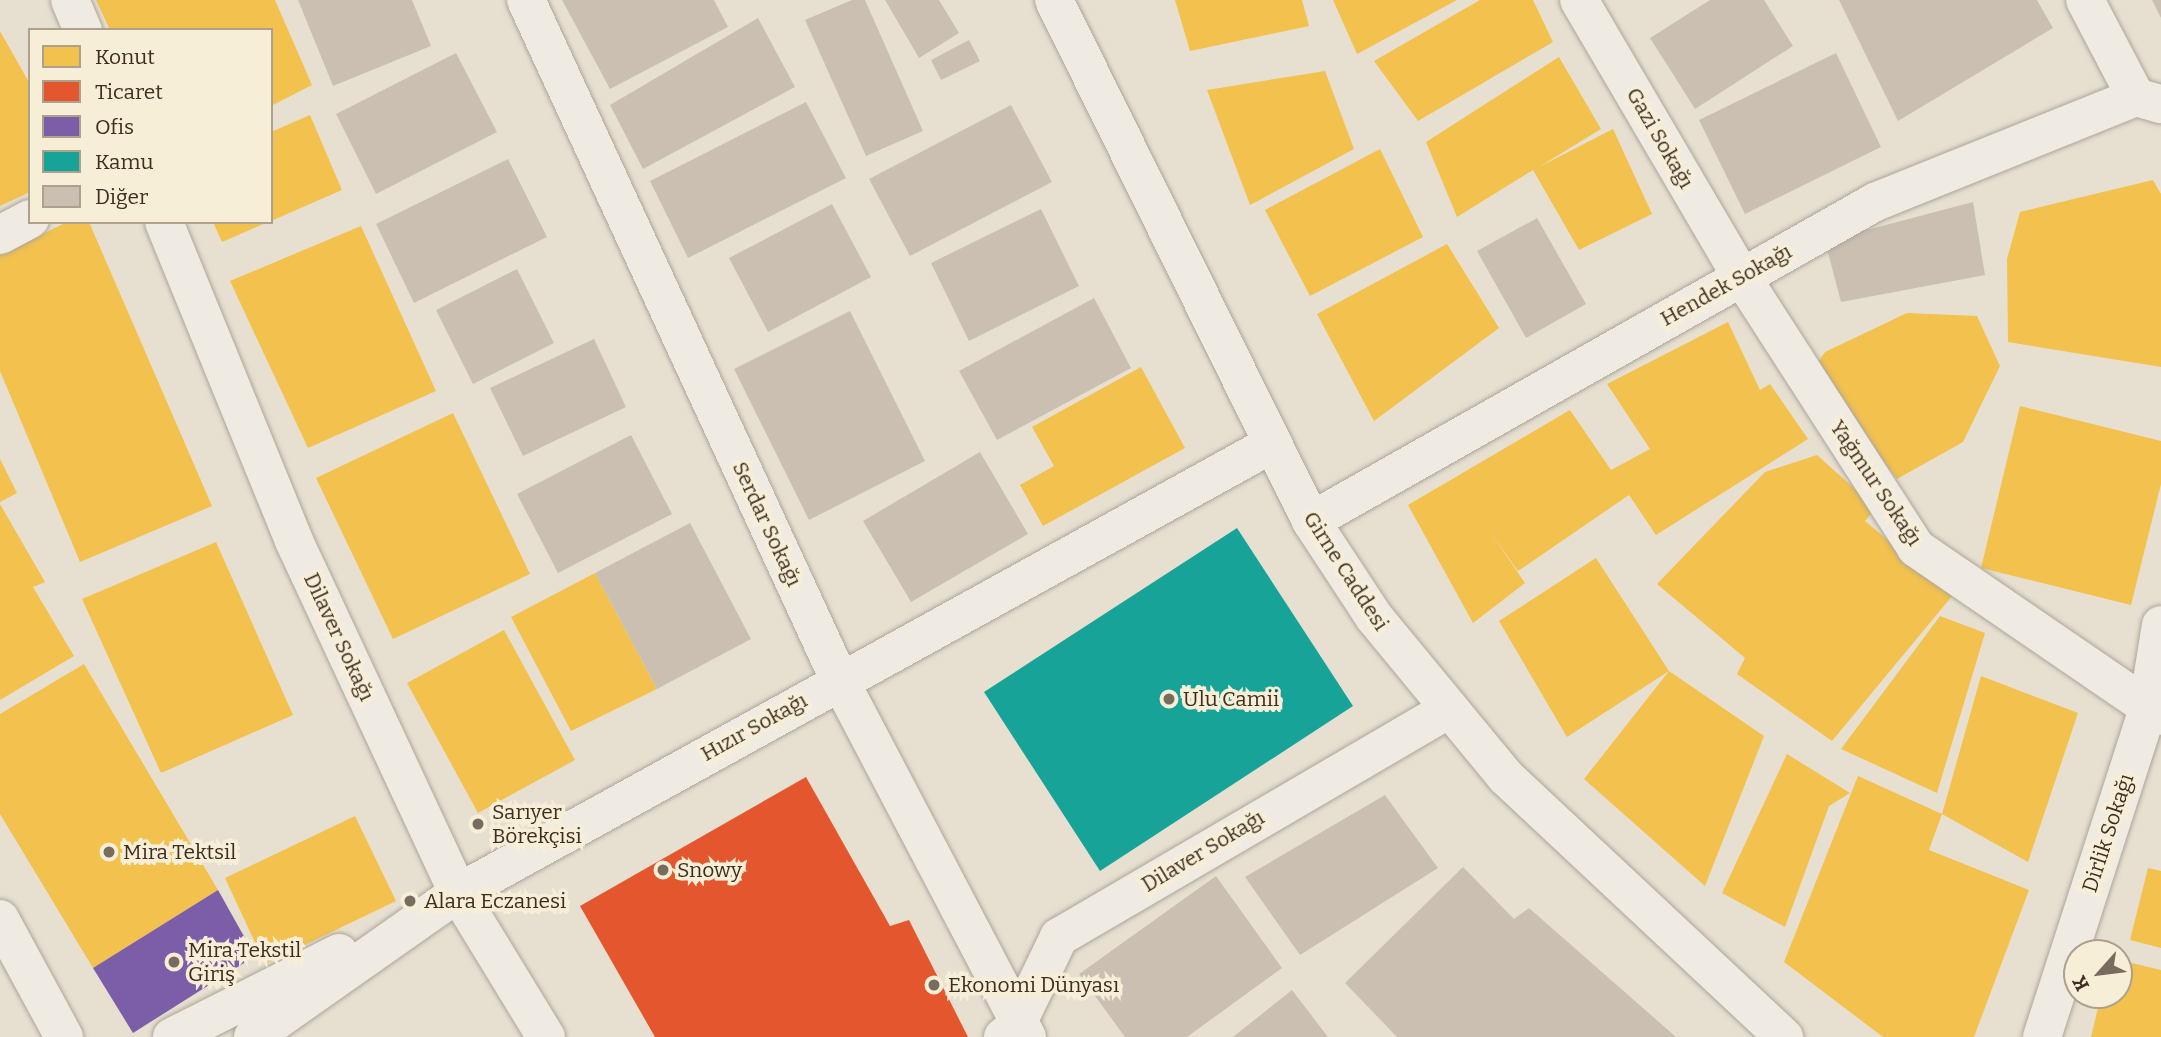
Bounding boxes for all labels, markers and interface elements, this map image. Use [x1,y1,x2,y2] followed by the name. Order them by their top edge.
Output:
[28,28,273,224] legend
[95,44,155,70] text: Konut
[95,79,163,105] text: Ticaret
[1621,83,1699,193] street label: Gazi Sokağı
[95,114,134,140] text: Ofis
[95,149,154,175] text: Kamu
[95,184,148,210] text: Diğer
[1656,239,1796,331] street label: Hendek Sokağı
[1825,415,1927,551] street label: Yağmur Sokağı
[727,458,807,590] street label: Serdar Sokağı
[1298,507,1394,635] street label: Girne Caddesi
[298,569,380,705] street label: Dilaver Sokağı
[1183,686,1279,712] place label: Ulu Camii
[697,687,811,767] street label: Hızır Sokağı
[1161,691,1177,707] marker: Ulu Camii
[2077,771,2139,895] street label: Dirlik Sokağı
[492,799,582,849] place label: Sarıyer Börekçisi
[1137,805,1269,897] street label: Dilaver Sokağı
[470,816,486,832] marker: Sarıyer Börekçisi
[123,839,236,865] place label: Mira Tektsil
[101,844,117,860] marker: Mira Tektsil
[677,857,742,883] place label: Snowy
[655,862,671,878] marker: Snowy
[424,888,566,914] place label: Alara Eczanesi
[402,893,418,909] marker: Alara Eczanesi
[188,937,301,987] place label: Mira Tekstil Giriş
[2063,939,2133,1009] north arrow
[166,954,182,970] marker: Mira Tekstil Giriş
[948,972,1119,998] place label: Ekonomi Dünyası
[2067,972,2094,995] text: K
[926,977,942,993] marker: Ekonomi Dünyası

